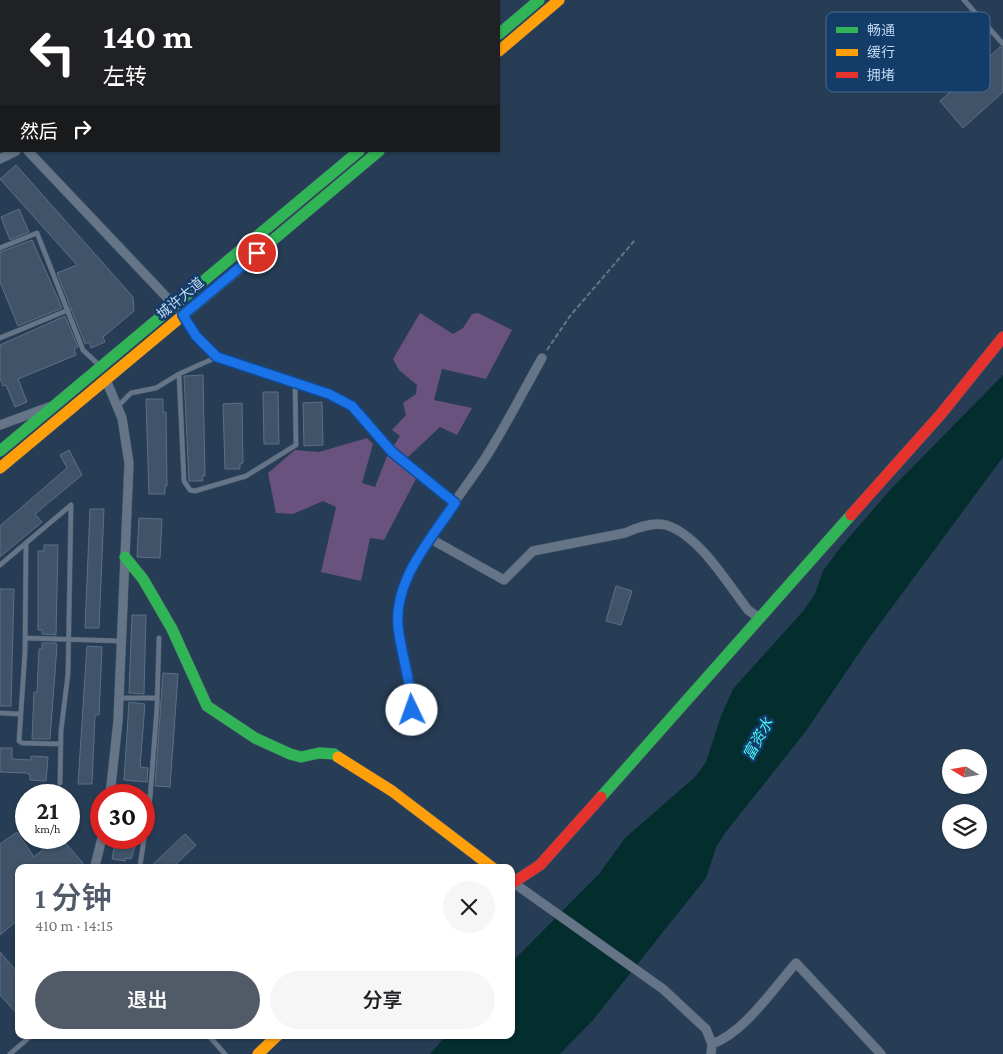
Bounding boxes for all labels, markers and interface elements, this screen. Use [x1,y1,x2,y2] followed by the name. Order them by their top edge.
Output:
[826,12,990,92] legend
[103,17,193,56] text: 140 m
[20,20,85,85] icon: left
[867,22,895,38] text: 畅通
[867,44,895,60] text: 缓行
[103,64,147,89] text: 左转
[867,67,895,83] text: 拥堵
[68,115,96,143] icon: right
[20,121,58,142] text: 然后
[236,232,278,274] pin
[243,239,271,267] icon: arrive
[153,274,207,322] street label: 城许大道
[385,683,437,735] position arrow
[740,715,776,763] water label: 富资水
[942,749,988,794] north arrow
[942,749,987,849] map controls
[90,784,155,849] speed limit sign: 30
[36,797,59,824] text: 21
[942,804,987,849] button: layers
[35,822,60,836] text: km/h
[35,881,111,914] text: 1 分钟
[443,881,495,933] button: close
[35,917,113,934] text: 410 m · 14:15
[35,971,260,1029] button: 退出
[270,971,495,1029] button: 分享

